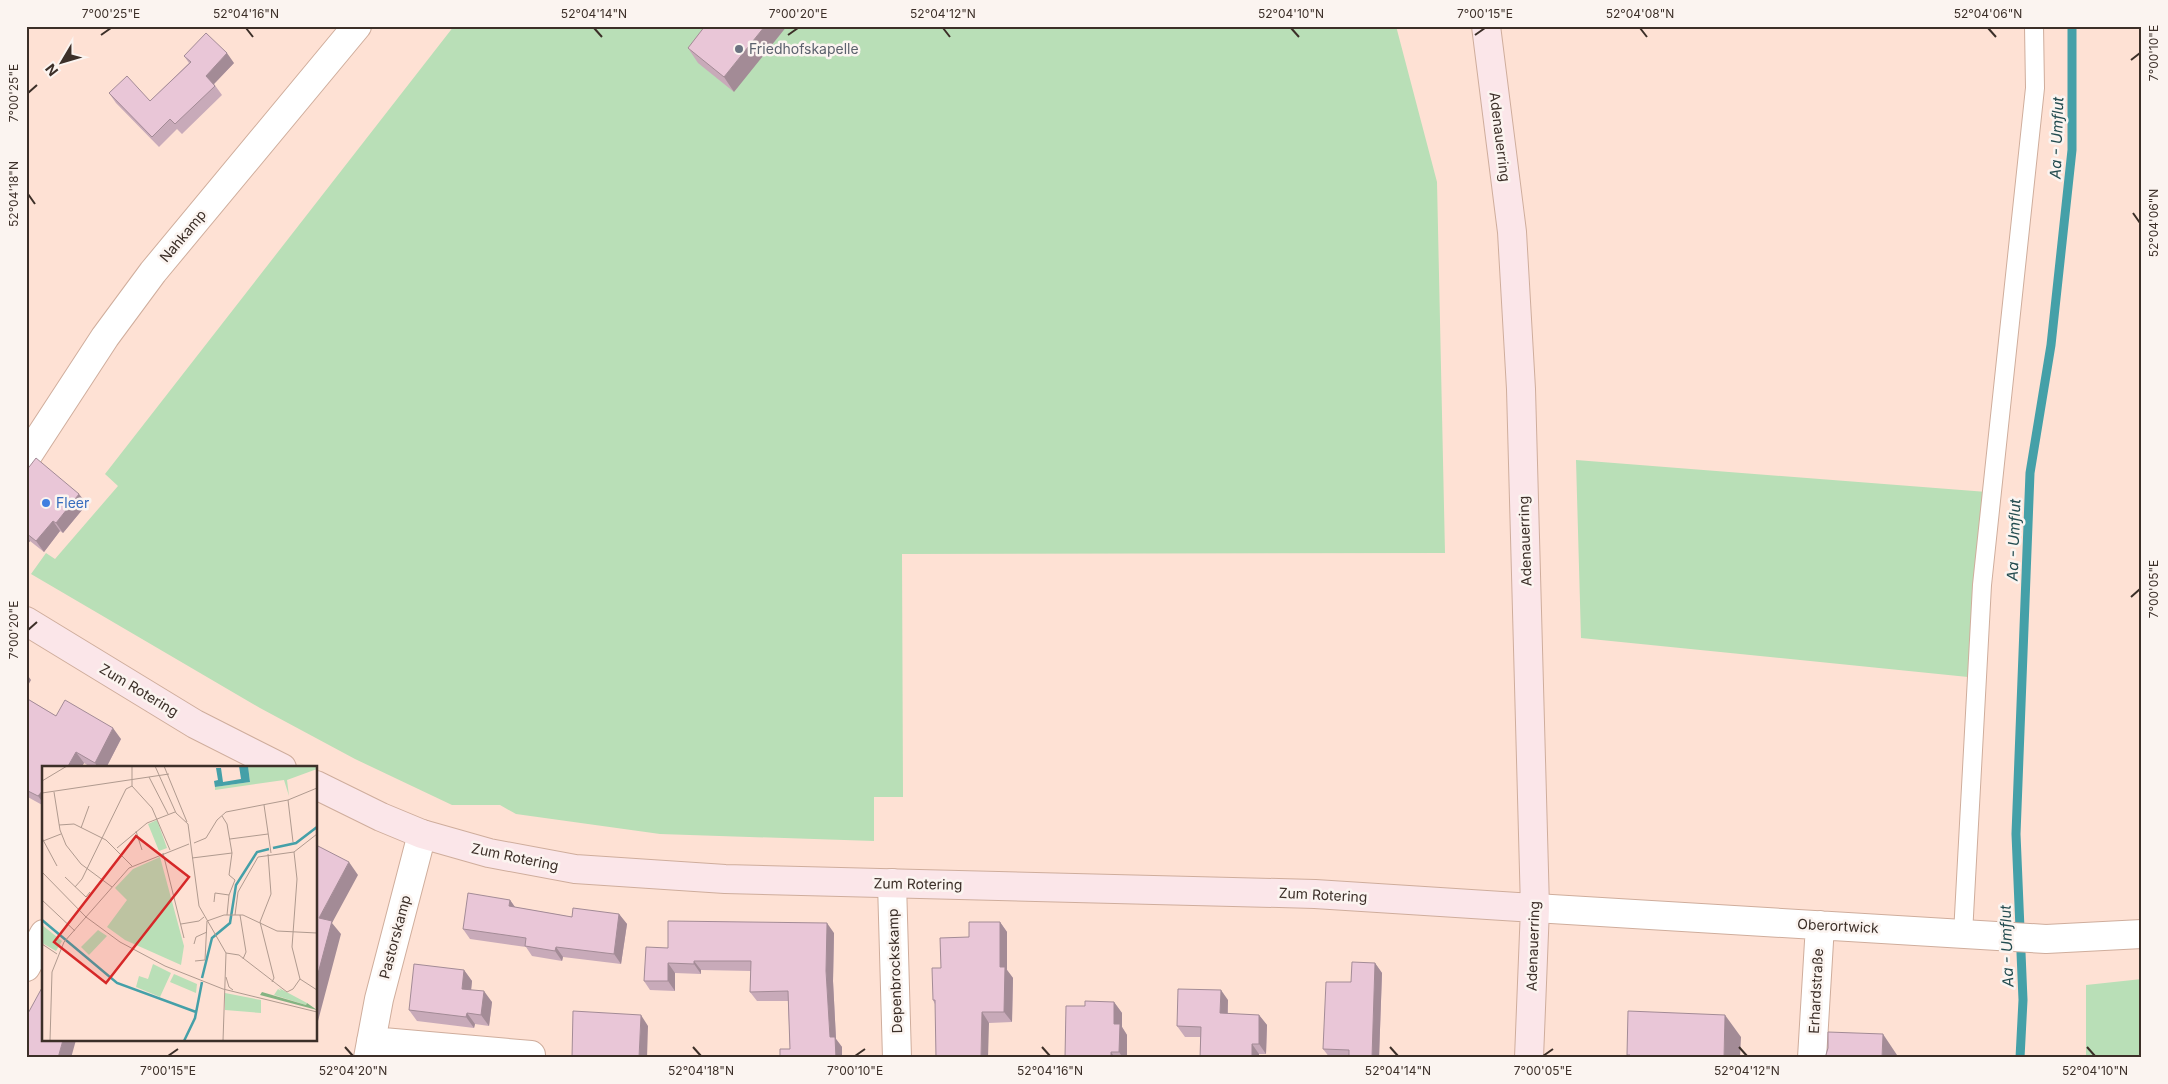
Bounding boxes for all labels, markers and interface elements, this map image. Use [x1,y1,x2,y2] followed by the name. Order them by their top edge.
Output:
[82,6,140,21] text: 7°00'25"E
[213,6,279,21] text: 52°04'16"N
[561,6,627,21] text: 52°04'14"N
[769,6,827,21] text: 7°00'20"E
[910,6,976,21] text: 52°04'12"N
[1258,6,1324,21] text: 52°04'10"N
[1457,6,1513,21] text: 7°00'15"E
[1606,6,1674,21] text: 52°04'08"N
[1954,6,2022,21] text: 52°04'06"N
[2146,25,2161,81] text: 7°00'10"E
[38,38,88,88] north arrow
[749,40,859,57] place label: Friedhofskapelle
[733,43,745,55] marker: Friedhofskapelle
[41,61,61,80] text: N
[6,64,21,122] text: 7°00'25"E
[1487,91,1514,183] street label: Adenauerring
[2046,95,2067,180] water label: Aa - Umflut
[6,161,21,227] text: 52°04'18"N
[2146,189,2161,257] text: 52°04'06"N
[156,206,209,265] street label: Nahkamp
[56,494,89,511] place label: Fleer
[1514,496,1535,586] street label: Adenauerring
[40,497,52,509] marker: Fleer
[2003,497,2024,582] water label: Aa - Umflut
[2146,560,2161,618] text: 7°00'05"E
[6,601,21,659] text: 7°00'20"E
[97,659,182,720] street label: Zum Rotering
[42,766,318,1042] inset map
[470,839,560,874] street label: Zum Rotering
[873,874,963,893] street label: Zum Rotering
[1278,884,1368,905] street label: Zum Rotering
[375,893,414,981] street label: Pastorskamp
[1522,901,1543,991] street label: Adenauerring
[1996,904,2017,988] water label: Aa - Umflut
[884,908,905,1034] street label: Depenbrockskamp
[1797,915,1880,936] street label: Oberortwick
[1805,948,1826,1034] street label: Erhardstraße
[140,1063,196,1078] text: 7°00'15"E
[319,1063,387,1078] text: 52°04'20"N
[668,1063,734,1078] text: 52°04'18"N
[827,1063,883,1078] text: 7°00'10"E
[1017,1063,1083,1078] text: 52°04'16"N
[1365,1063,1431,1078] text: 52°04'14"N
[1514,1063,1572,1078] text: 7°00'05"E
[1714,1063,1780,1078] text: 52°04'12"N
[2062,1063,2128,1078] text: 52°04'10"N

